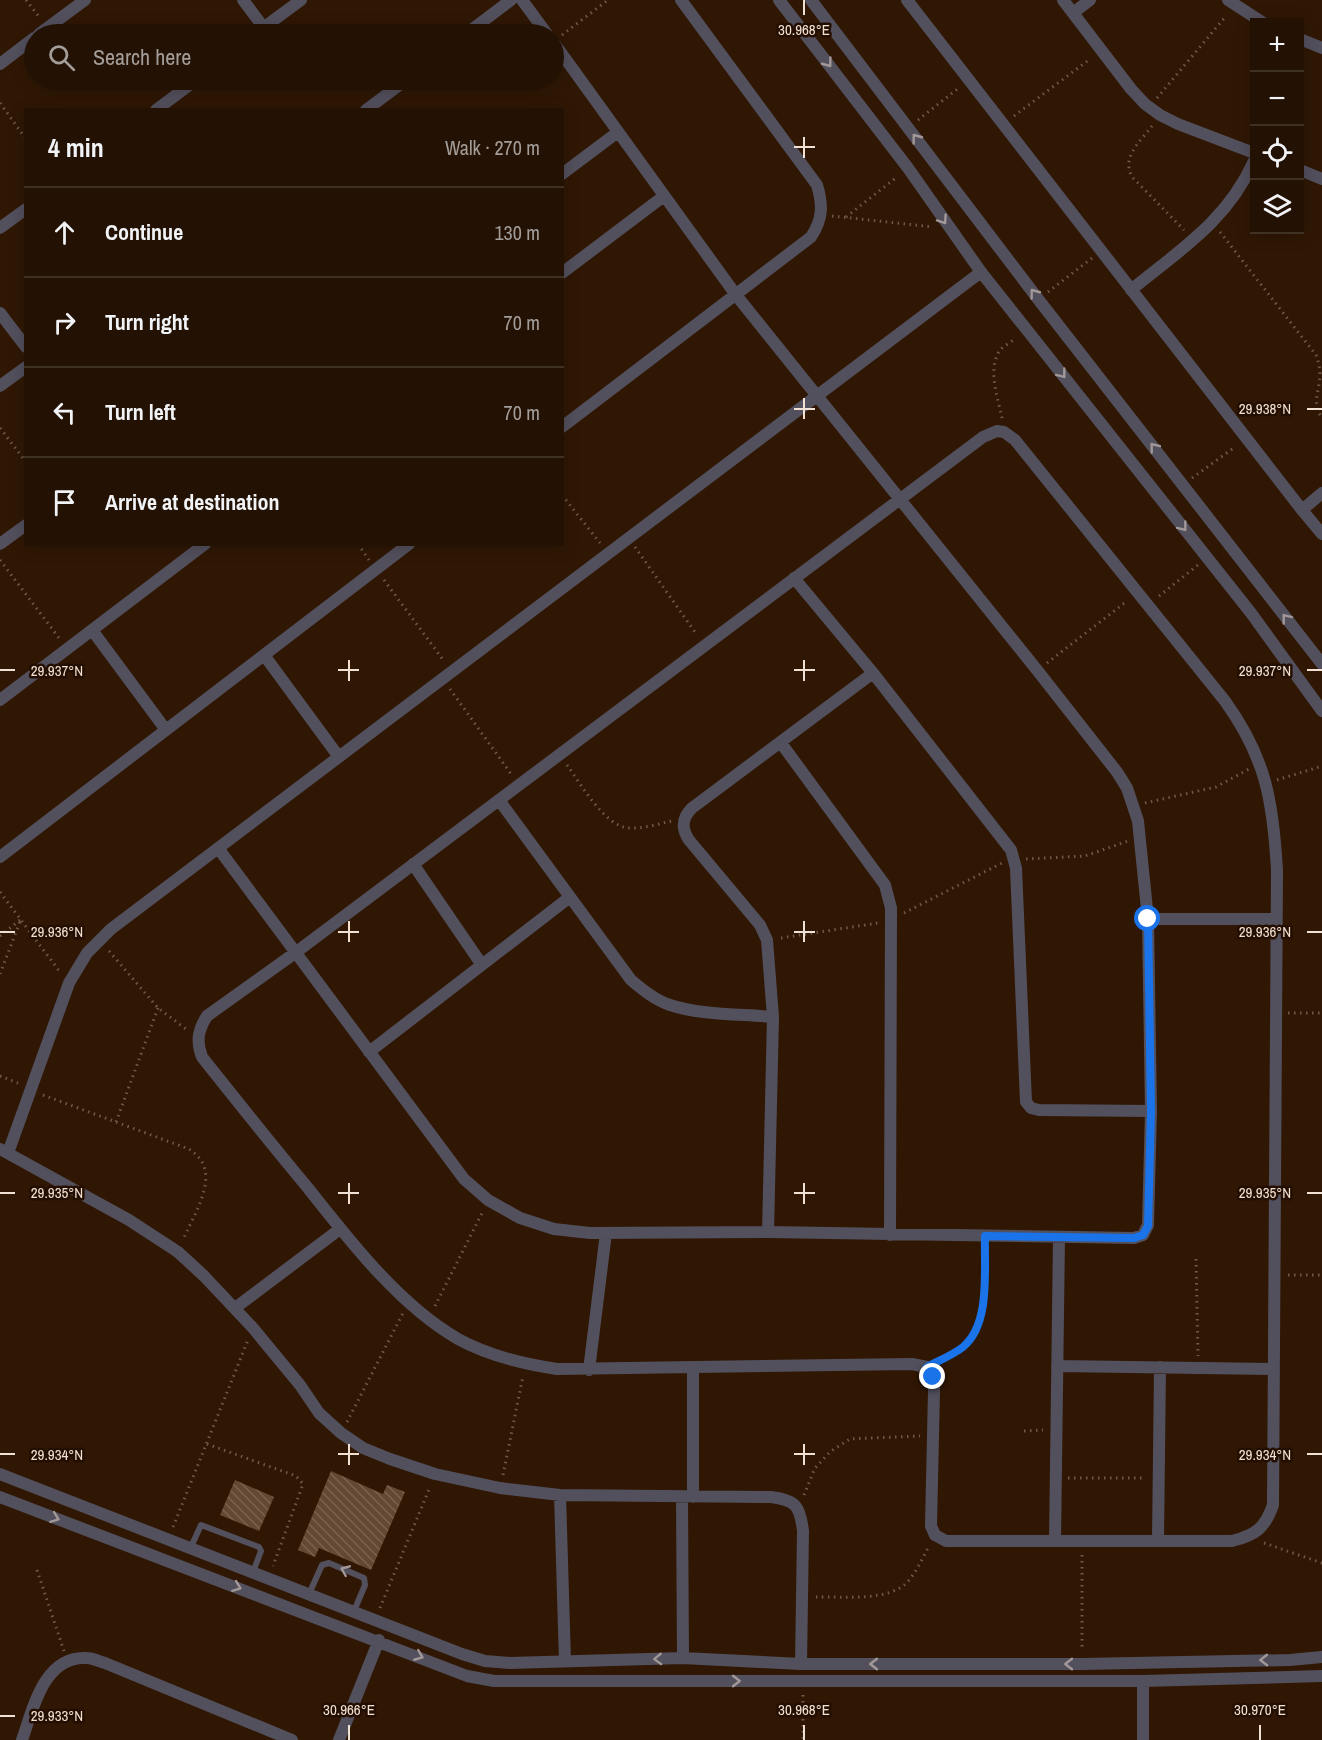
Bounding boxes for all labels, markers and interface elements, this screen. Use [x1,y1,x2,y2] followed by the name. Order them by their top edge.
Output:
[1250,18,1304,234] map controls
[1250,18,1304,72] button: +
[778,19,830,40] text: 30.968°E
[24,24,564,90] search box
[45,41,78,74] icon: search
[93,42,191,72] text: Search here
[820,56,831,67] one-way arrow
[1250,72,1304,126] button: −
[1250,126,1304,180] button: locate
[48,130,104,165] text: 4 min
[913,133,924,144] one-way arrow
[445,134,540,161] text: Walk · 270 m
[1250,180,1304,234] button: layers
[936,213,947,224] one-way arrow
[48,216,81,249] icon: ahead
[105,217,183,247] text: Continue
[494,219,540,246] text: 130 m
[1030,289,1041,300] one-way arrow
[48,306,81,339] icon: right
[105,307,189,337] text: Turn right
[504,309,540,336] text: 70 m
[1055,368,1066,379] one-way arrow
[48,396,81,429] icon: left
[105,397,176,427] text: Turn left
[1239,398,1291,419] text: 29.938°N
[504,399,540,426] text: 70 m
[1151,442,1162,453] one-way arrow
[48,486,81,519] icon: arrive
[105,487,279,517] text: Arrive at destination
[1176,520,1187,531] one-way arrow
[1283,613,1294,624] one-way arrow
[31,660,83,681] text: 29.937°N
[1239,660,1291,681] text: 29.937°N
[1134,905,1160,931] route start
[31,921,83,942] text: 29.936°N
[1239,921,1291,942] text: 29.936°N
[31,1182,83,1203] text: 29.935°N
[1239,1182,1291,1203] text: 29.935°N
[919,1363,945,1389] route end
[31,1444,83,1465] text: 29.934°N
[1239,1444,1291,1465] text: 29.934°N
[49,1511,60,1523] one-way arrow
[340,1565,351,1577] one-way arrow
[231,1580,242,1592] one-way arrow
[413,1649,424,1661] one-way arrow
[653,1653,662,1665] one-way arrow
[1259,1654,1268,1667] one-way arrow
[869,1658,878,1670] one-way arrow
[1064,1658,1073,1670] one-way arrow
[732,1675,741,1687] one-way arrow
[323,1699,375,1720] text: 30.966°E
[778,1699,830,1720] text: 30.968°E
[1234,1699,1286,1720] text: 30.970°E
[31,1705,83,1726] text: 29.933°N

